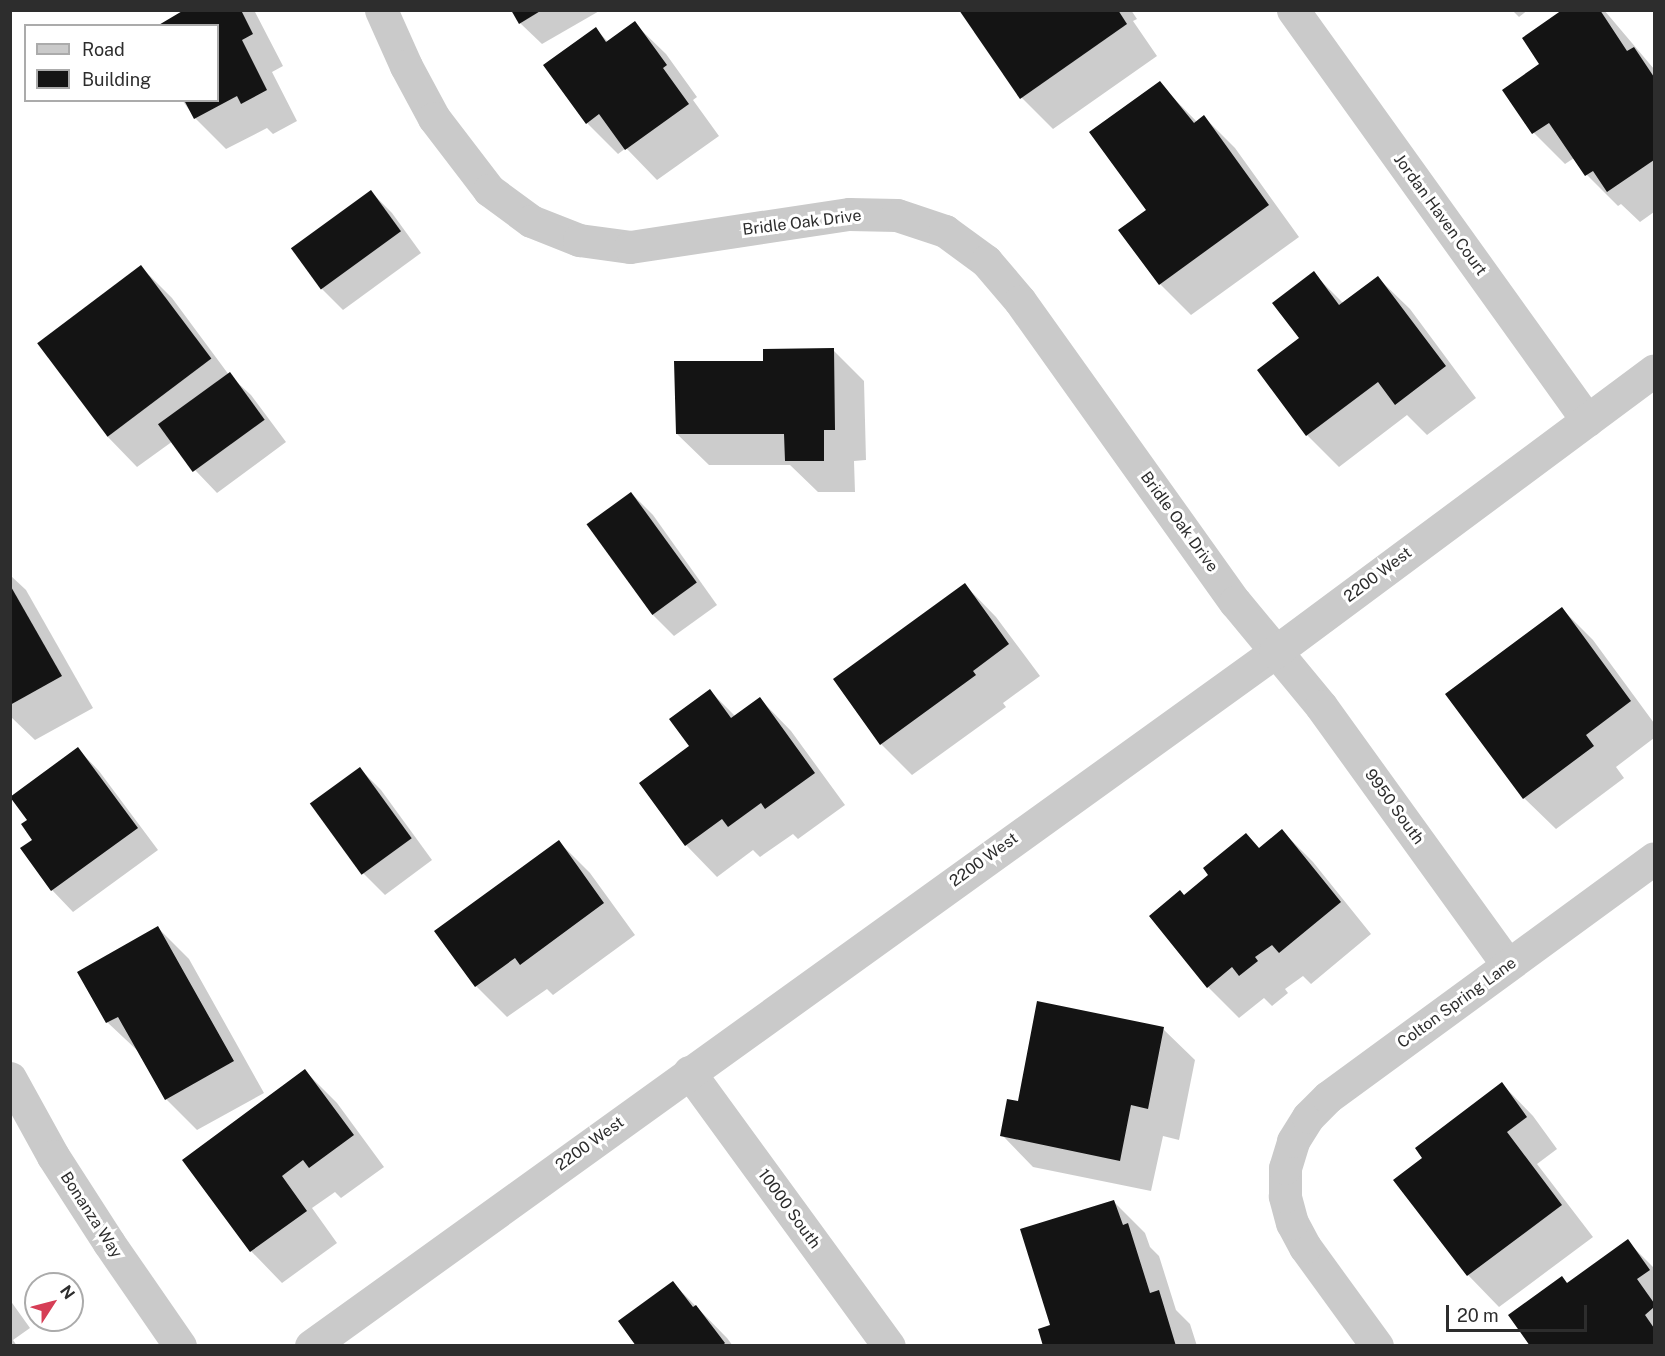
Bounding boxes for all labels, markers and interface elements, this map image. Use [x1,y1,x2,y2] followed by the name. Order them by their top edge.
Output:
[24,24,219,102] legend
[82,39,125,60] text: Road
[82,69,151,90] text: Building
[1389,151,1491,279] street label: Jordan Haven Court
[741,206,863,240] street label: Bridle Oak Drive
[1136,468,1222,576] street label: Bridle Oak Drive
[1340,543,1416,607] street label: 2200 West
[1360,766,1428,848] street label: 9950 South
[946,829,1022,891] street label: 2200 West
[1394,953,1520,1053] street label: Colton Spring Lane
[552,1113,628,1175] street label: 2200 West
[754,1165,824,1253] street label: 10000 South
[56,1168,126,1262] street label: Bonanza Way
[24,1272,84,1332] north arrow
[56,1282,79,1303] text: N
[1449,1293,1590,1331] scale bar
[1457,1305,1499,1326] text: 20 m

